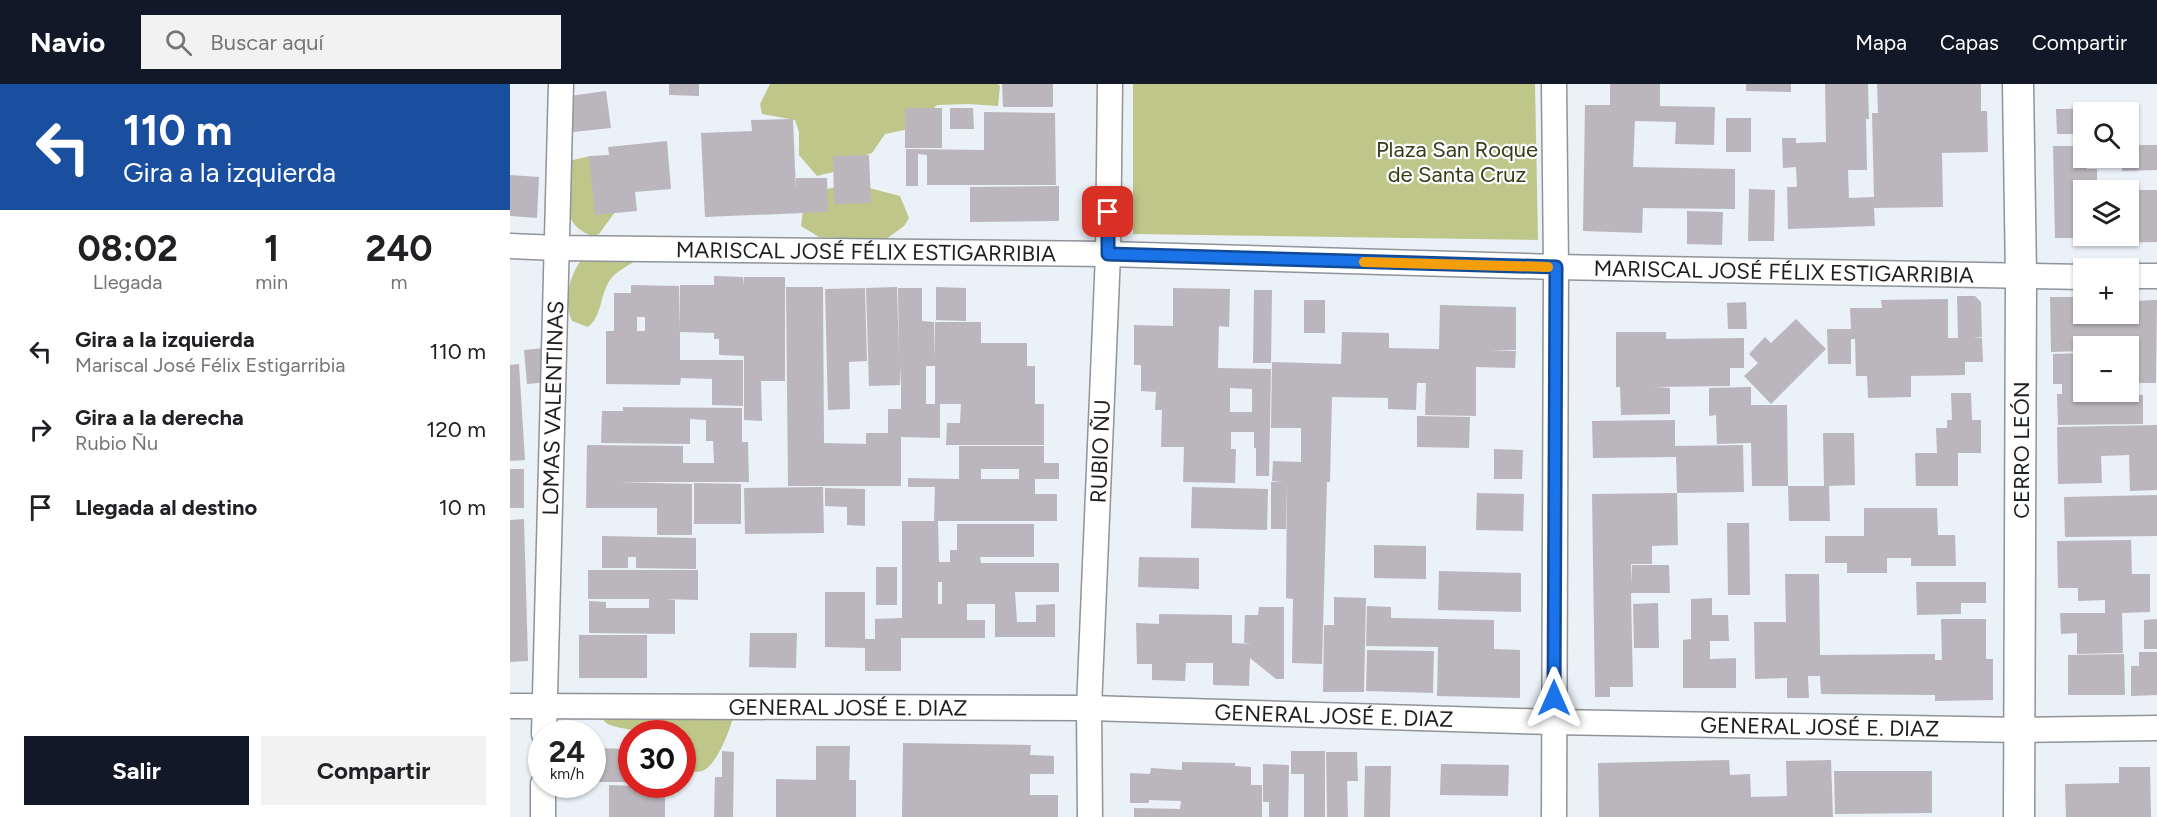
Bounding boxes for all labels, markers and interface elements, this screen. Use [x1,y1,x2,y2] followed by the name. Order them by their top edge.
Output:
[141,15,561,69] search box
[30,25,105,59] text: Navio
[162,26,195,59] icon: search
[210,29,324,56] text: Buscar aquí
[1855,30,1907,55] text: Mapa
[1940,30,1999,55] text: Capas
[2032,30,2127,55] text: Compartir
[2073,102,2139,402] map controls
[2073,102,2139,168] button: search
[123,105,232,156] text: 110 m
[24,108,102,186] icon: left
[1376,136,1538,188] park label: Plaza San Roque de Santa Cruz
[123,156,336,189] text: Gira a la izquierda
[2073,180,2139,246] button: layers
[1082,186,1133,237] pin
[1091,195,1124,228] icon: arrive
[77,227,178,270] text: 08:02
[264,227,279,270] text: 1
[366,227,433,270] text: 240
[676,236,1056,267] street label: MARISCAL JOSÉ FÉLIX ESTIGARRIBIA
[1593,255,1974,289] street label: MARISCAL JOSÉ FÉLIX ESTIGARRIBIA
[2073,258,2139,324] button: +
[93,270,162,294] text: Llegada
[255,270,288,294] text: min
[391,270,408,294] text: m
[537,300,569,516] street label: LOMAS VALENTINAS
[75,326,255,353] text: Gira a la izquierda
[24,335,57,368] icon: left
[2073,336,2139,402] button: −
[430,338,486,365] text: 110 m
[75,353,345,377] text: Mariscal José Félix Estigarribia
[2008,381,2035,519] street label: CERRO LEÓN
[1085,399,1116,504] street label: RUBIO ÑU
[75,404,244,431] text: Gira a la derecha
[24,413,57,446] icon: right
[426,416,486,443] text: 120 m
[75,431,158,455] text: Rubio Ñu
[24,491,57,524] icon: arrive
[75,494,257,521] text: Llegada al destino
[439,494,486,521] text: 10 m
[1522,666,1586,730] position arrow
[728,694,968,722] street label: GENERAL JOSÉ E. DIAZ
[1214,699,1454,733] street label: GENERAL JOSÉ E. DIAZ
[1700,712,1939,743] street label: GENERAL JOSÉ E. DIAZ
[618,720,696,798] speed limit sign: 30
[549,733,585,770] text: 24
[24,736,249,805] button: Salir
[261,736,486,805] button: Compartir
[550,765,584,783] text: km/h

